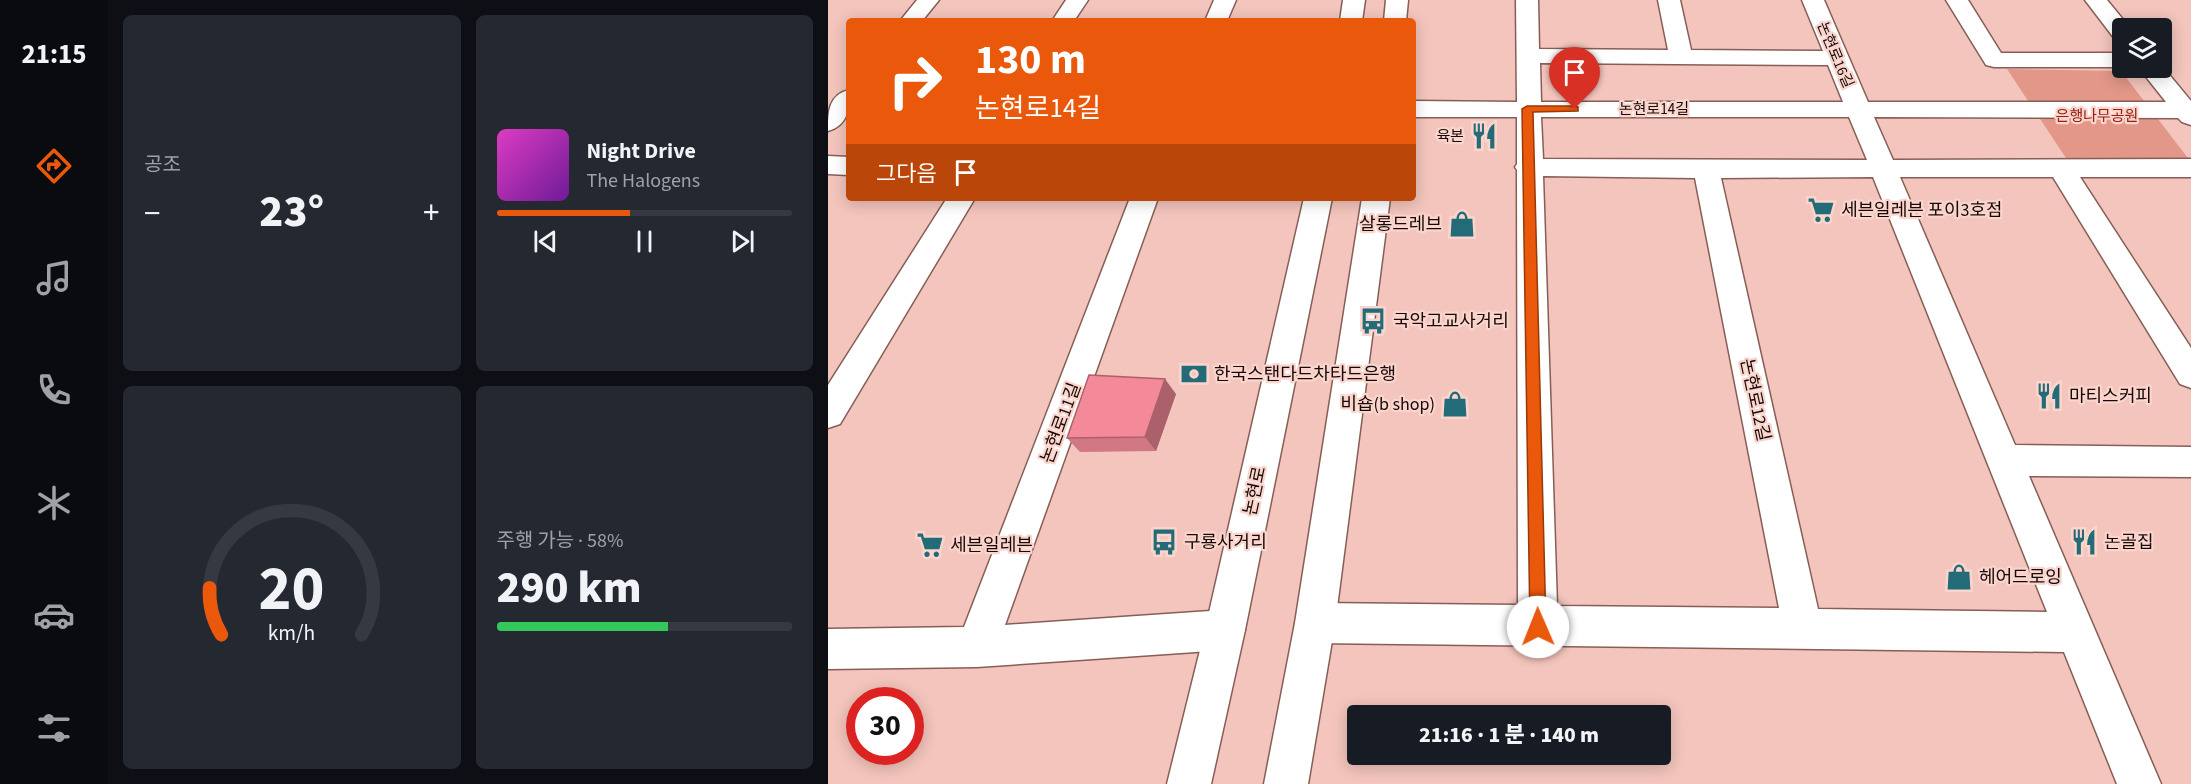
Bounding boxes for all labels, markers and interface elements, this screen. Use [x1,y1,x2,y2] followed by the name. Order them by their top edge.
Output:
[2112,18,2172,78] map controls
[2112,18,2172,78] button: layers
[1812,19,1858,91] street label: 논현로16길
[975,30,1086,90] text: 130 m
[21,35,87,74] text: 21:15
[876,42,954,120] icon: right
[1549,47,1600,109] pin
[1558,56,1591,89] icon: arrive
[975,89,1101,128] text: 논현로14길
[1619,99,1689,120] street label: 논현로14길
[2056,106,2138,127] park label: 은행나무공원
[1469,121,1499,151] restaurant icon: 육본
[1436,126,1464,147] place label: 육본
[587,135,696,167] text: Night Drive
[33,145,75,187] icon: directions
[144,151,181,179] text: 공조
[949,156,982,189] icon: arrive
[876,158,937,190] text: 그다음
[587,167,700,195] text: The Halogens
[259,180,324,244] text: 23°
[144,190,160,237] text: −
[423,190,439,237] text: +
[1806,195,1836,225] supermarket icon: 세븐일레븐 포이3호점
[1841,198,2003,223] place label: 세븐일레븐 포이3호점
[1447,209,1477,239] shop icon: 살롱드레브
[1359,212,1442,237] place label: 살롱드레브
[529,225,562,258] icon: previous
[628,225,661,258] icon: pause
[726,225,759,258] icon: next
[33,257,75,299] icon: music
[1358,306,1388,336] bus stop icon: 국악고교사거리
[1393,309,1509,334] place label: 국악고교사거리
[1734,356,1776,444] street label: 논현로12길
[1179,359,1209,389] bank icon: 한국스탠다드차타드은행
[1214,362,1396,387] place label: 한국스탠다드차타드은행
[33,369,75,411] icon: phone
[1035,379,1087,467] street label: 논현로11길
[2034,381,2064,411] restaurant icon: 마티스커피
[2069,384,2152,409] place label: 마티스커피
[1440,389,1470,419] shop icon: 비숍(b shop)
[1340,392,1435,417] place label: 비숍(b shop)
[1238,464,1272,518] street label: 논현로
[33,482,75,524] icon: climate
[497,527,623,555] text: 주행 가능 · 58%
[1149,527,1179,557] bus stop icon: 구룡사거리
[2069,527,2099,557] restaurant icon: 논골집
[915,530,945,560] supermarket icon: 세븐일레븐
[1184,530,1267,555] place label: 구룡사거리
[2104,530,2154,555] place label: 논골집
[950,533,1033,558] place label: 세븐일레븐
[259,545,325,634] text: 20
[497,556,642,620] text: 290 km
[1944,562,1974,592] shop icon: 헤어드로잉
[1979,565,2062,590] place label: 헤어드로잉
[33,594,75,636] icon: car
[1506,595,1570,659] position arrow
[268,618,316,649] text: km/h
[846,687,924,765] speed limit sign: 30
[33,707,75,749] icon: filters
[1419,719,1599,751] text: 21:16 · 1 분 · 140 m

